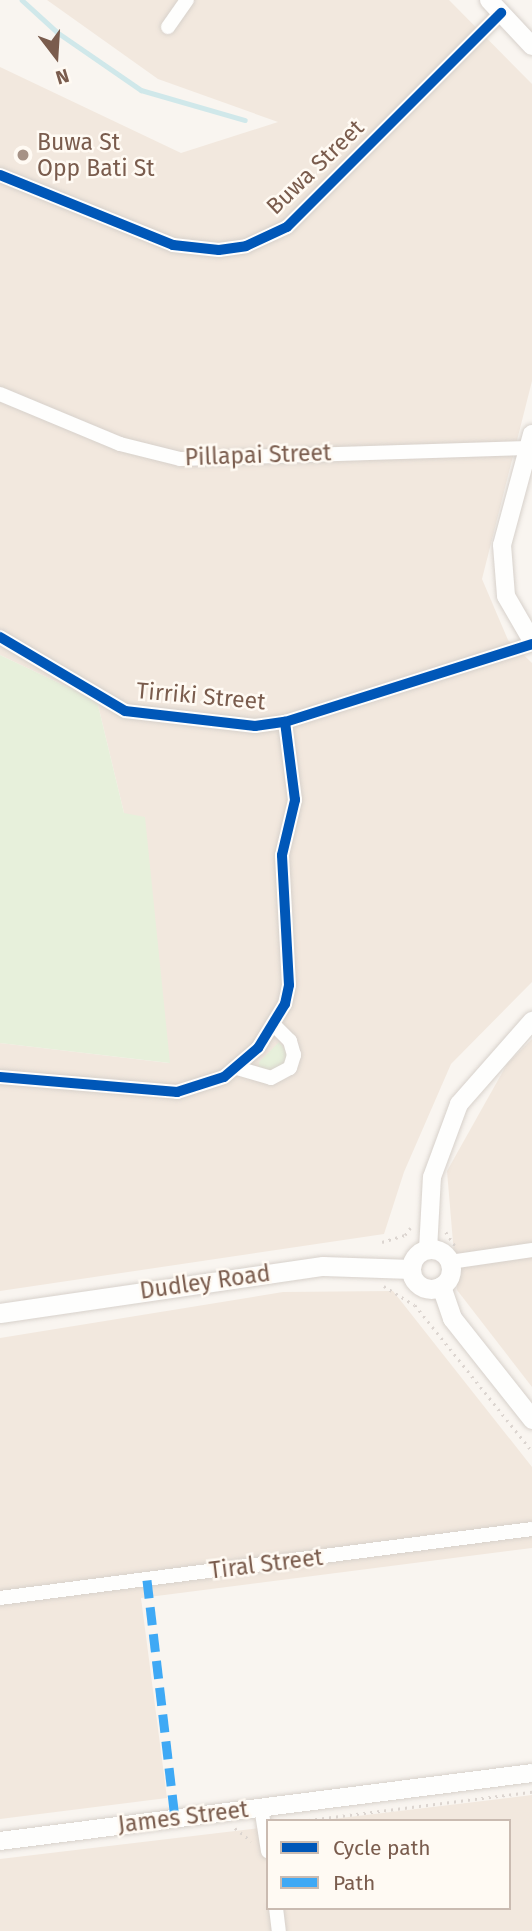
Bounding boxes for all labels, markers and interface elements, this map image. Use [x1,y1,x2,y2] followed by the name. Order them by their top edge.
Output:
[21,21,91,91] north arrow
[53,64,72,89] text: N
[261,114,369,220] street label: Buwa Street
[37,128,155,182] place label: Buwa St Opp Bati St
[15,147,31,163] marker: Buwa St Opp Bati St
[184,439,332,471] street label: Pillapai Street
[135,677,267,715] street label: Tirriki Street
[138,1259,272,1305] street label: Dudley Road
[208,1543,324,1585] street label: Tiral Street
[116,1795,250,1839] street label: James Street
[266,1819,511,1910] legend
[333,1835,431,1861] text: Cycle path
[333,1870,375,1896] text: Path

